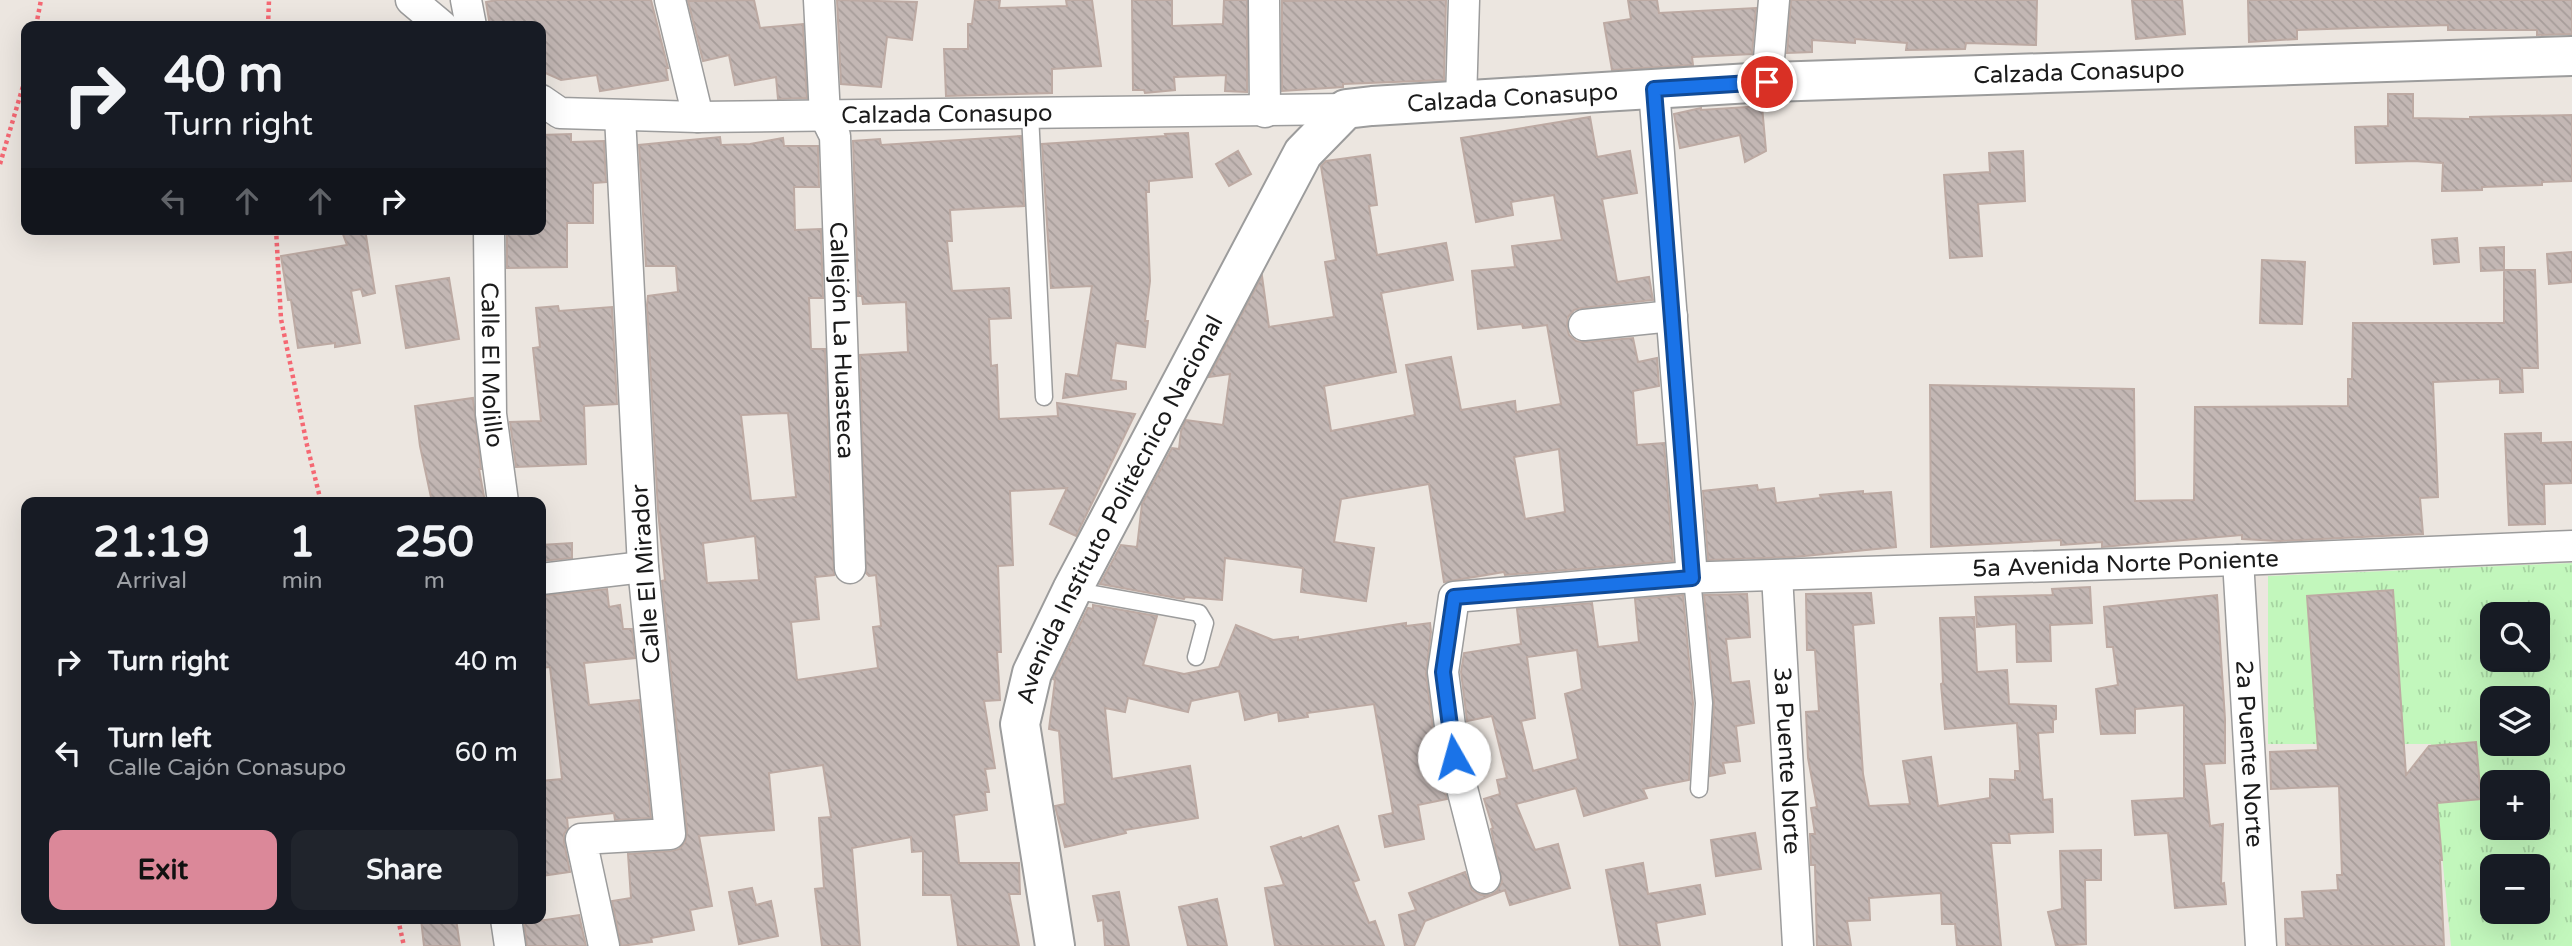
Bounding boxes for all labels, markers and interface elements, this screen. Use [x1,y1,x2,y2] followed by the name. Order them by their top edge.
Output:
[164,46,283,105] text: 40 m
[49,49,140,140] icon: right
[1737,52,1797,112] pin
[1973,54,2185,90] street label: Calzada Conasupo
[1748,63,1786,101] icon: arrive
[1406,77,1619,118] street label: Calzada Conasupo
[841,98,1053,130] street label: Calzada Conasupo
[164,106,313,144] text: Turn right
[155,182,193,220] icon: left
[228,182,266,220] icon: ahead
[301,182,339,220] icon: ahead
[374,182,412,220] icon: right
[823,221,861,459] street label: Callejón La Huasteca
[475,282,510,449] street label: Calle El Molillo
[1011,310,1229,707] street label: Avenida Instituto Politécnico Nacional
[625,482,667,665] street label: Calle El Mirador
[93,517,210,568] text: 21:19
[289,517,315,568] text: 1
[395,517,474,568] text: 250
[1972,544,2279,583] street label: 5a Avenida Norte Poniente
[116,567,187,595] text: Arrival
[282,567,323,595] text: min
[424,567,445,595] text: m
[2480,602,2550,924] map controls
[2480,602,2550,672] button: search
[49,643,87,681] icon: right
[108,646,229,677] text: Turn right
[455,646,518,677] text: 40 m
[2229,659,2270,848] street label: 2a Puente Norte
[1768,666,1807,855] street label: 3a Puente Norte
[2480,686,2550,756] button: layers
[1417,720,1491,794] position arrow
[108,723,211,754] text: Turn left
[49,734,87,772] icon: left
[455,737,518,768] text: 60 m
[108,754,346,782] text: Calle Cajón Conasupo
[2480,770,2550,840] button: +
[49,830,277,910] button: Exit
[291,830,518,910] button: Share
[2480,854,2550,924] button: −

